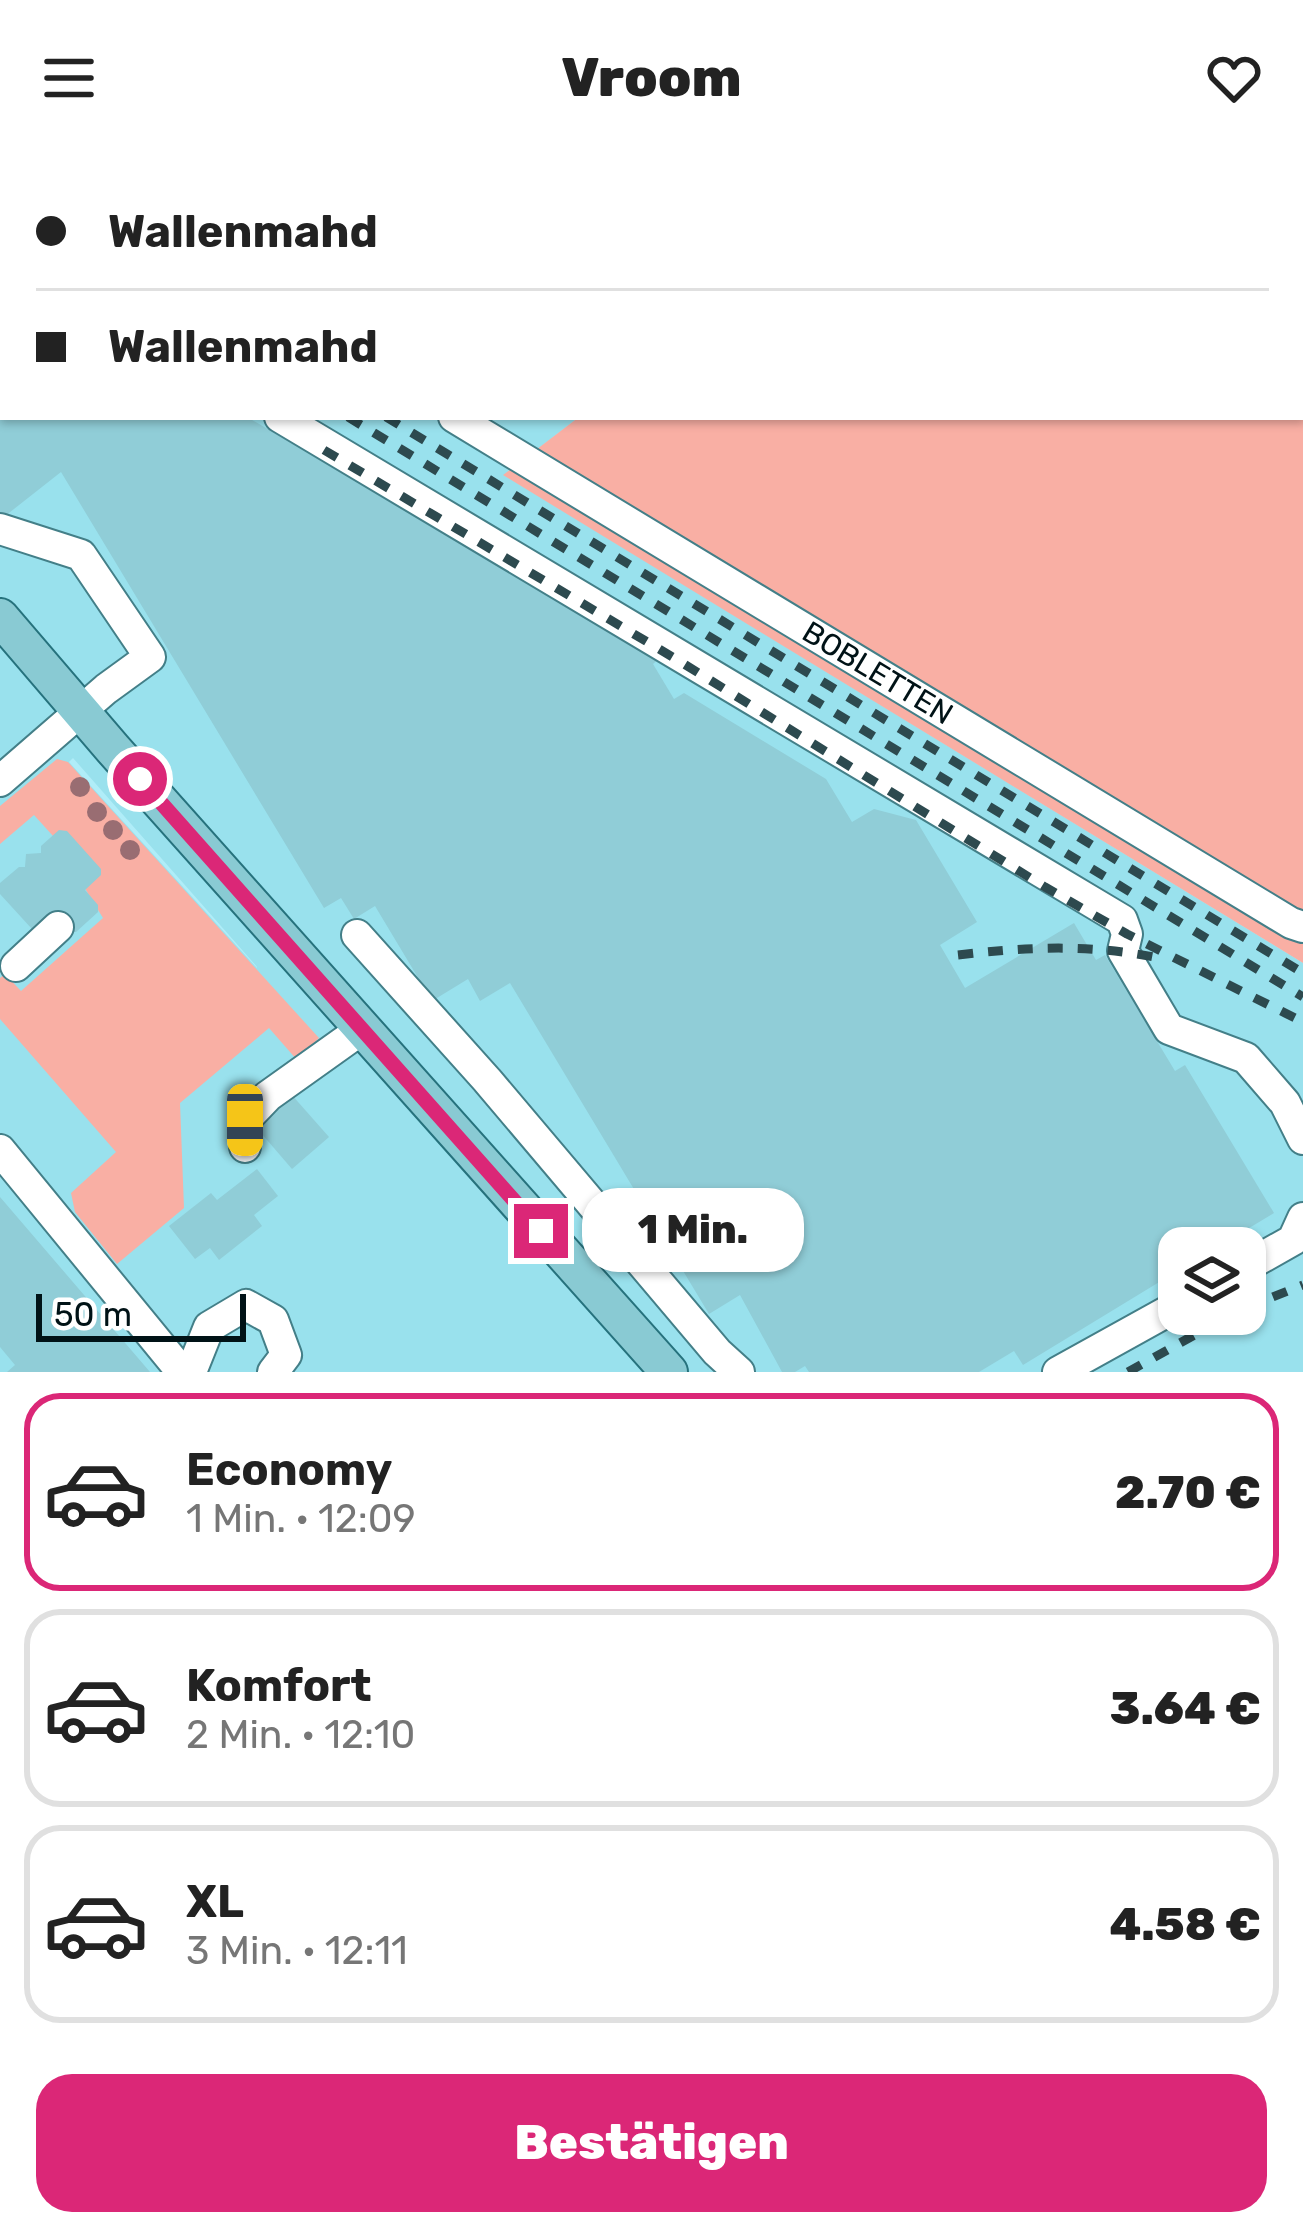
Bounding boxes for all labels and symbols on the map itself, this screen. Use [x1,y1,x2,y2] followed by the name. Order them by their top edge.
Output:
[796,614,959,732] street label: BOBLETTEN
[113,752,167,806] route start
[227,1084,263,1156] car
[583,1189,805,1273] callout: 1 Min.
[514,1204,568,1258] route end
[36,1288,246,1341] scale bar

